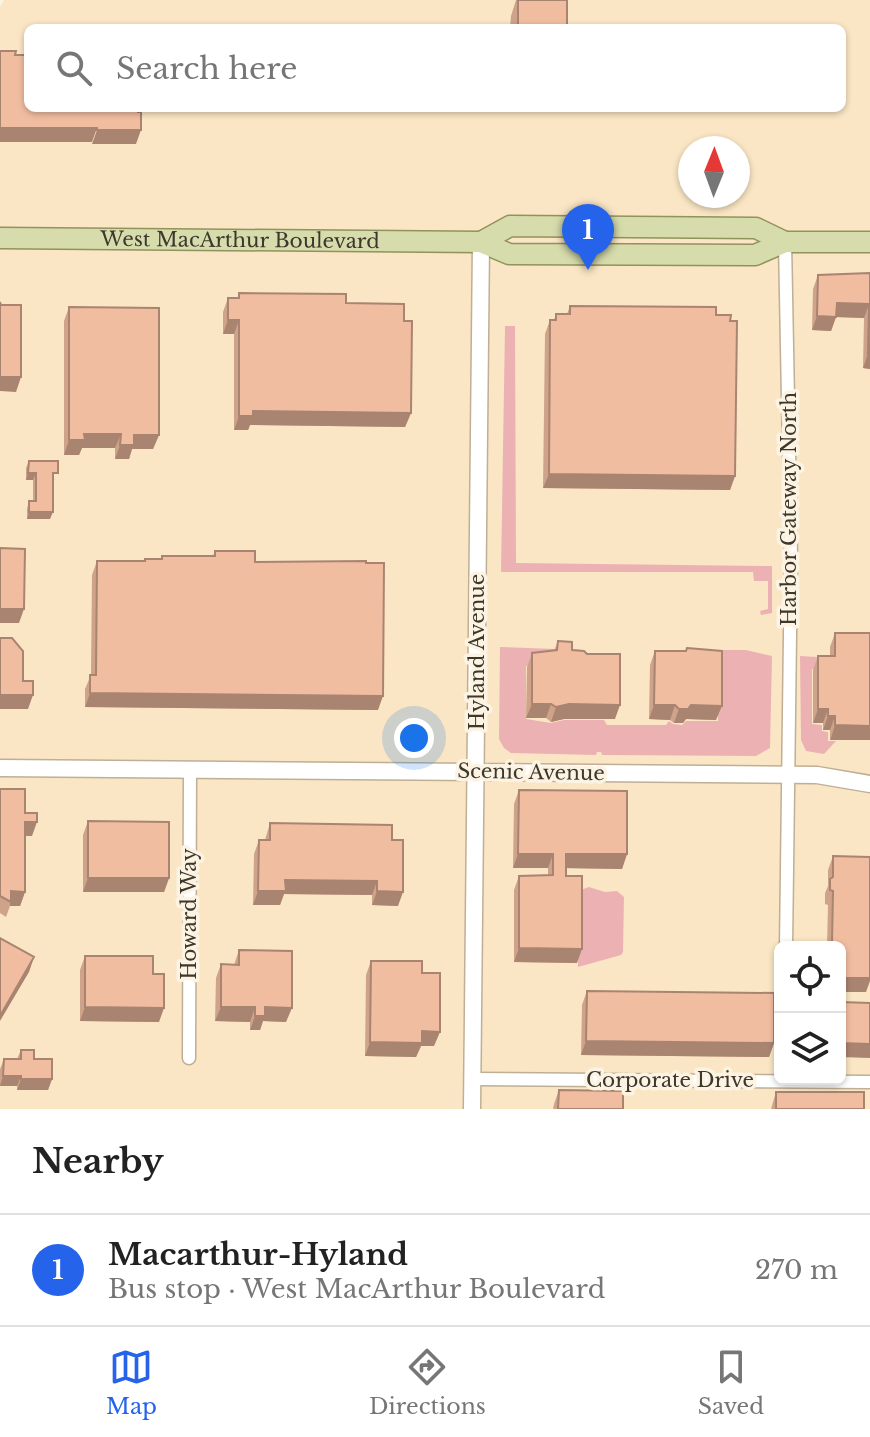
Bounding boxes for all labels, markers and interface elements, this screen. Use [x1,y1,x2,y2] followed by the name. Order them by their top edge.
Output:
[24,24,846,112] search box
[52,46,96,90] icon: search
[116,50,297,87] text: Search here
[678,136,750,208] north arrow
[562,204,614,270] pin: 1
[99,227,380,253] street label: West MacArthur Boulevard
[777,392,801,626] street label: Harbor Gateway North
[465,574,489,730] street label: Hyland Avenue
[394,718,434,758] your location
[457,759,605,785] street label: Scenic Avenue
[177,848,201,980] street label: Howard Way
[774,941,846,1085] map controls
[774,941,846,1013] button: locate
[774,1013,846,1085] button: layers
[586,1068,754,1092] street label: Corporate Drive
[32,1140,164,1182] text: Nearby
[108,1236,408,1273] text: Macarthur-Hyland
[52,1254,64,1286] text: 1
[755,1254,838,1286] text: 270 m
[108,1273,605,1305] text: Bus stop · West MacArthur Boulevard
[106,1345,157,1420] tab: Map
[369,1345,486,1420] tab: Directions
[698,1345,764,1420] tab: Saved

